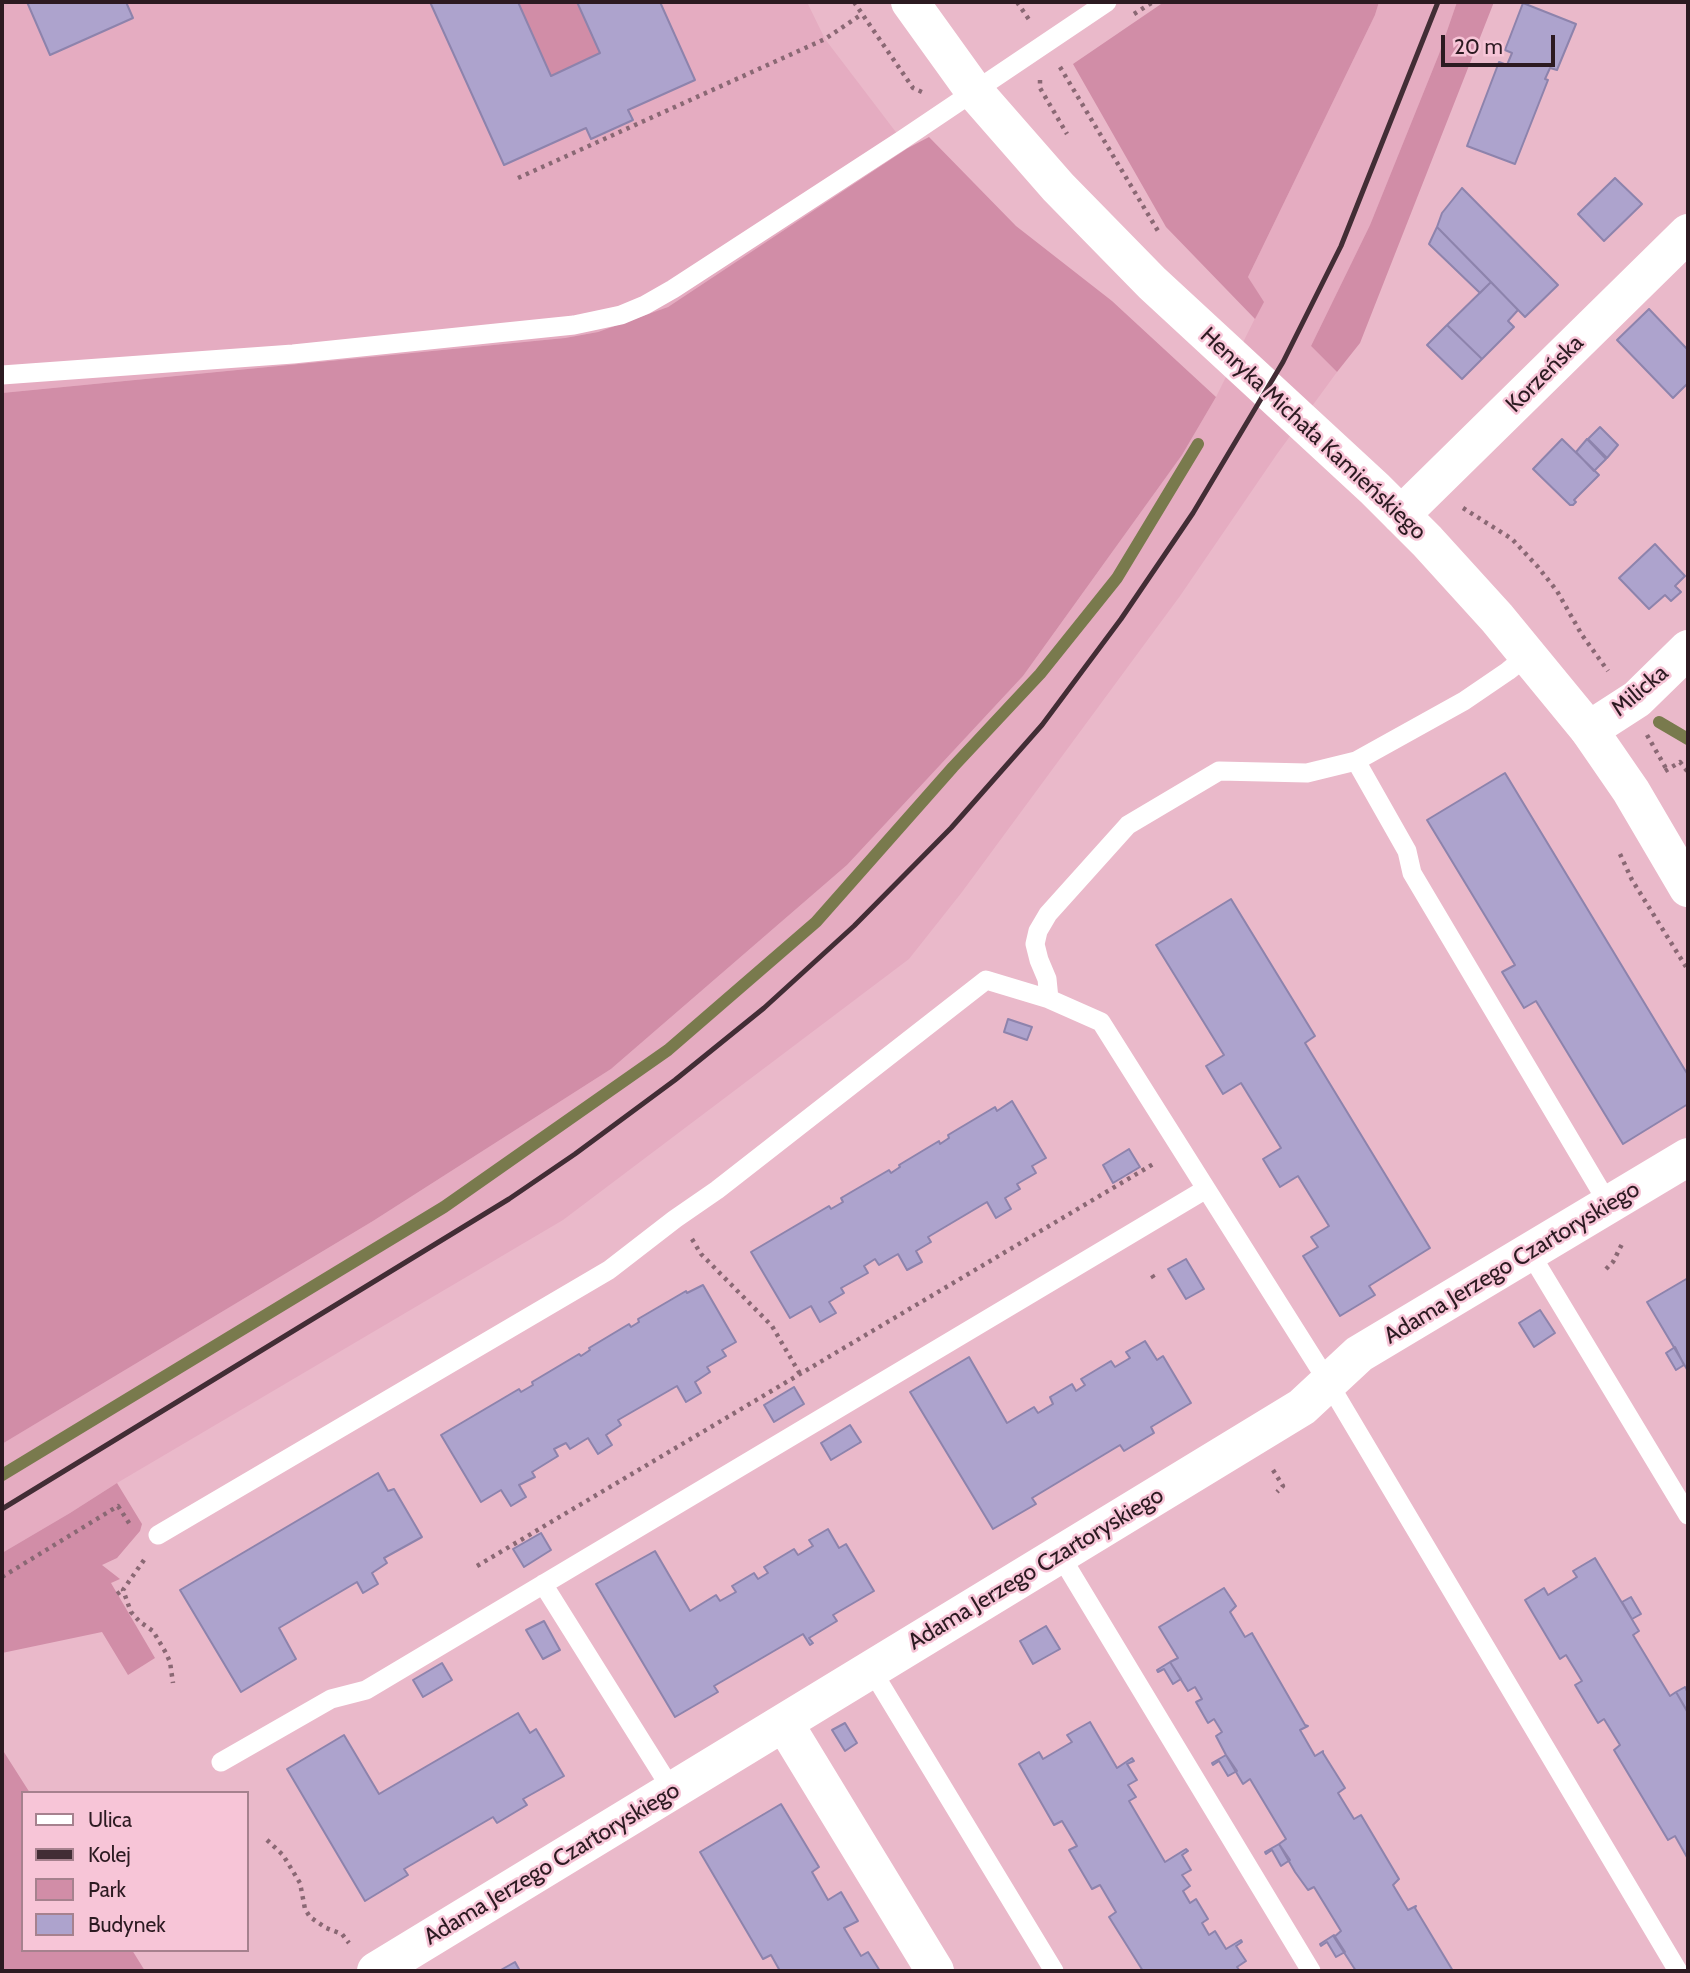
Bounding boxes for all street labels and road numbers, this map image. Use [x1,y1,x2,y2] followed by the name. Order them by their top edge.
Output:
[1194,322,1432,546] street label: Henryka Michała Kamieńskiego
[1501,330,1589,418] street label: Korzeńska
[1606,659,1674,723] street label: Milicka
[1379,1176,1645,1350] street label: Adama Jerzego Czartoryskiego
[903,1482,1169,1656] street label: Adama Jerzego Czartoryskiego
[419,1777,685,1951] street label: Adama Jerzego Czartoryskiego

